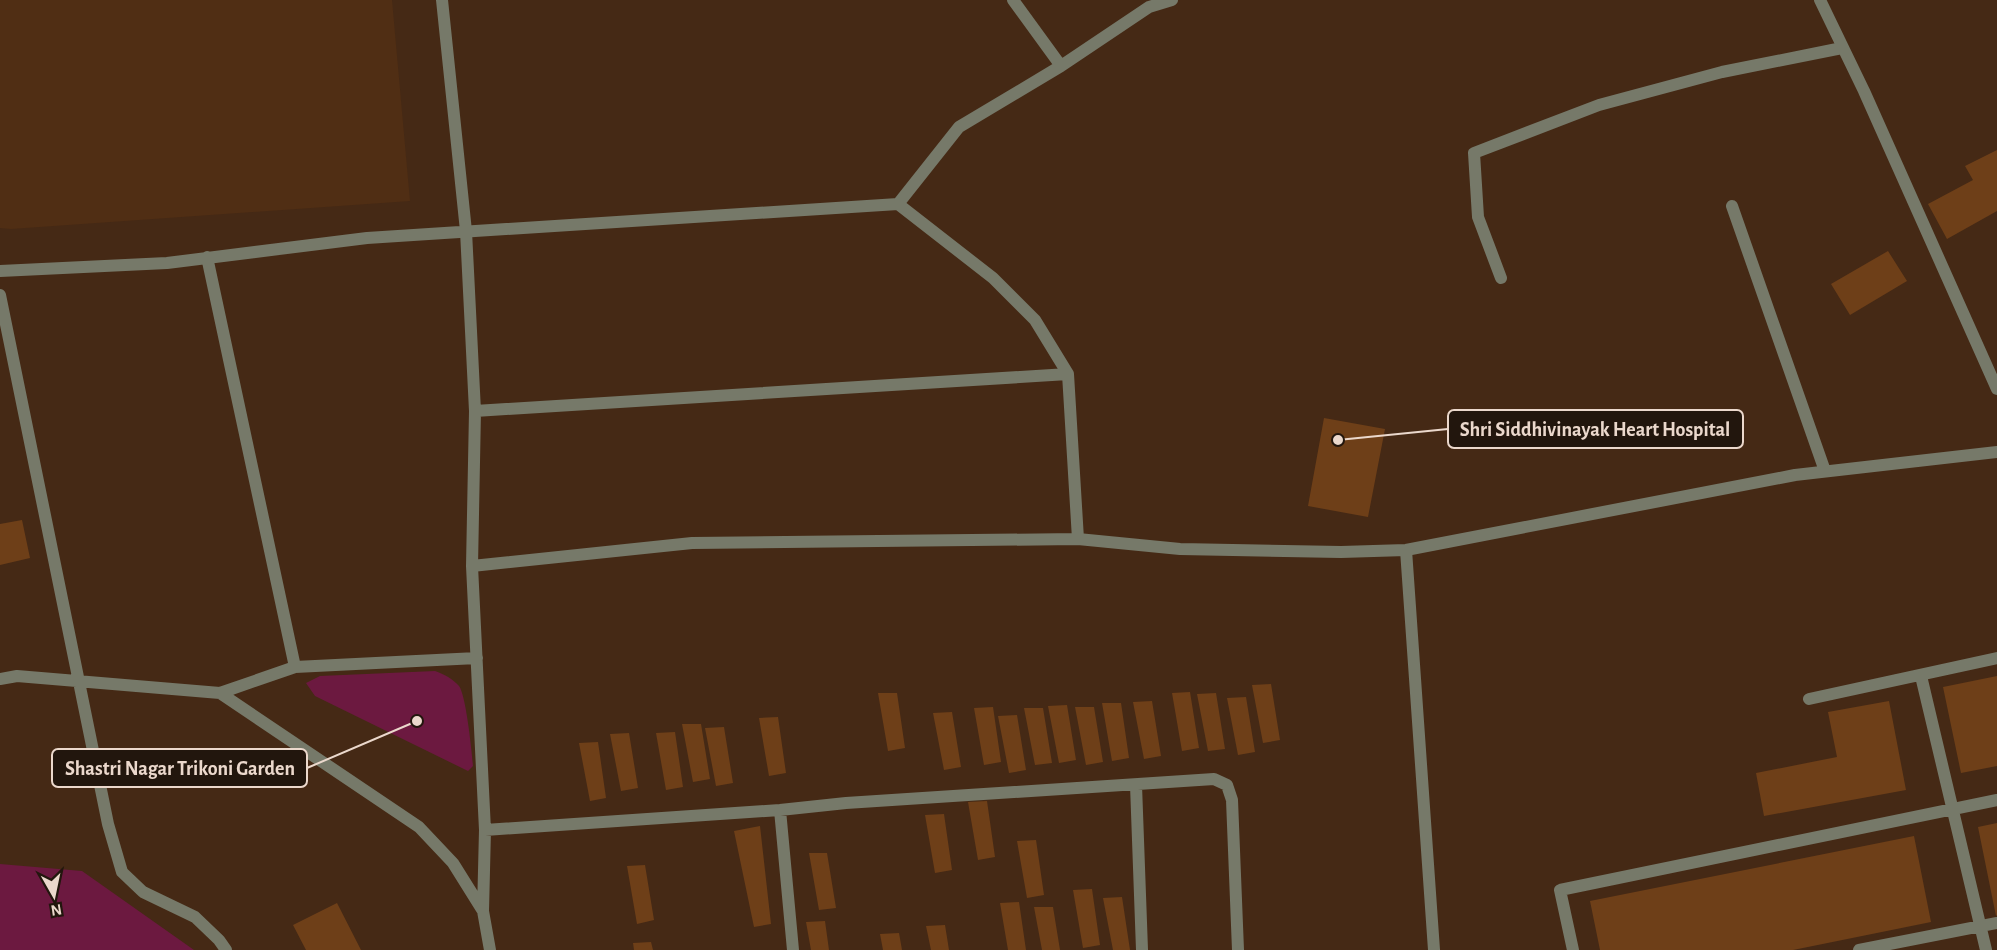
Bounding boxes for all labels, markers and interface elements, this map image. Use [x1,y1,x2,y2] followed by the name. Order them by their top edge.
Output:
[1448,410,1743,448] callout: Shri Siddhivinayak Heart Hospital
[1460,420,1730,440] text: Shri Siddhivinayak Heart Hospital
[52,749,307,787] callout: Shastri Nagar Trikoni Garden
[65,759,295,779] text: Shastri Nagar Trikoni Garden
[24,866,84,926] north arrow
[49,901,63,919] text: N

